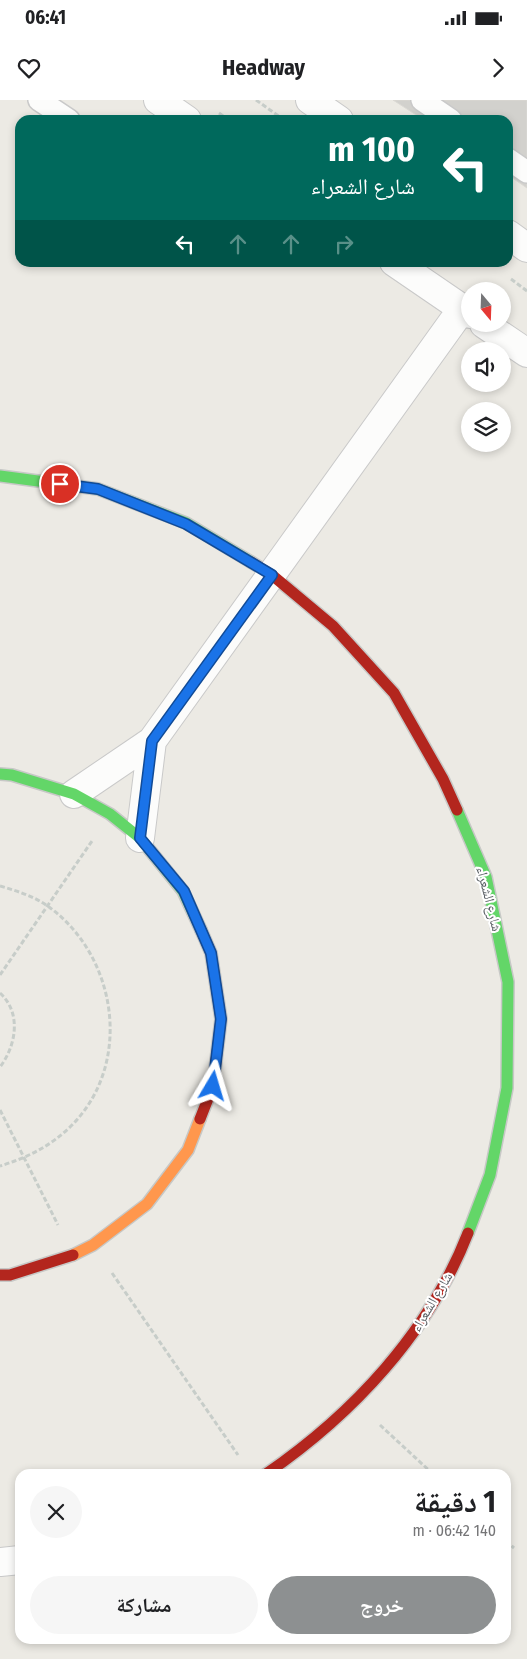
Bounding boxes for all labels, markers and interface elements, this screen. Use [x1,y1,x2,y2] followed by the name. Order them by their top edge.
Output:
[25,6,66,29] text: 06:41
[15,54,43,82] icon: heart
[222,54,305,81] text: Headway
[484,54,512,82] icon: forward
[328,128,415,170] text: 100 m
[433,135,498,200] icon: left
[311,173,415,200] text: شارع الشعراء
[171,230,199,258] icon: left
[224,230,252,258] icon: ahead
[277,230,305,258] icon: ahead
[330,230,358,258] icon: right
[461,282,511,332] north arrow
[461,282,511,452] map controls
[461,342,511,392] button: sound
[461,402,511,452] button: layers
[39,463,81,505] pin
[46,470,74,498] icon: arrive
[472,865,505,934] street label: شارع الشعراء
[186,1059,238,1111] position arrow
[408,1269,457,1335] street label: شارع الشعراء
[414,1484,496,1520] text: 1 دقيقة
[30,1486,82,1538] button: close
[413,1521,496,1540] text: 140 m · 06:42
[30,1576,258,1634] button: مشاركة
[268,1576,496,1634] button: خروج

